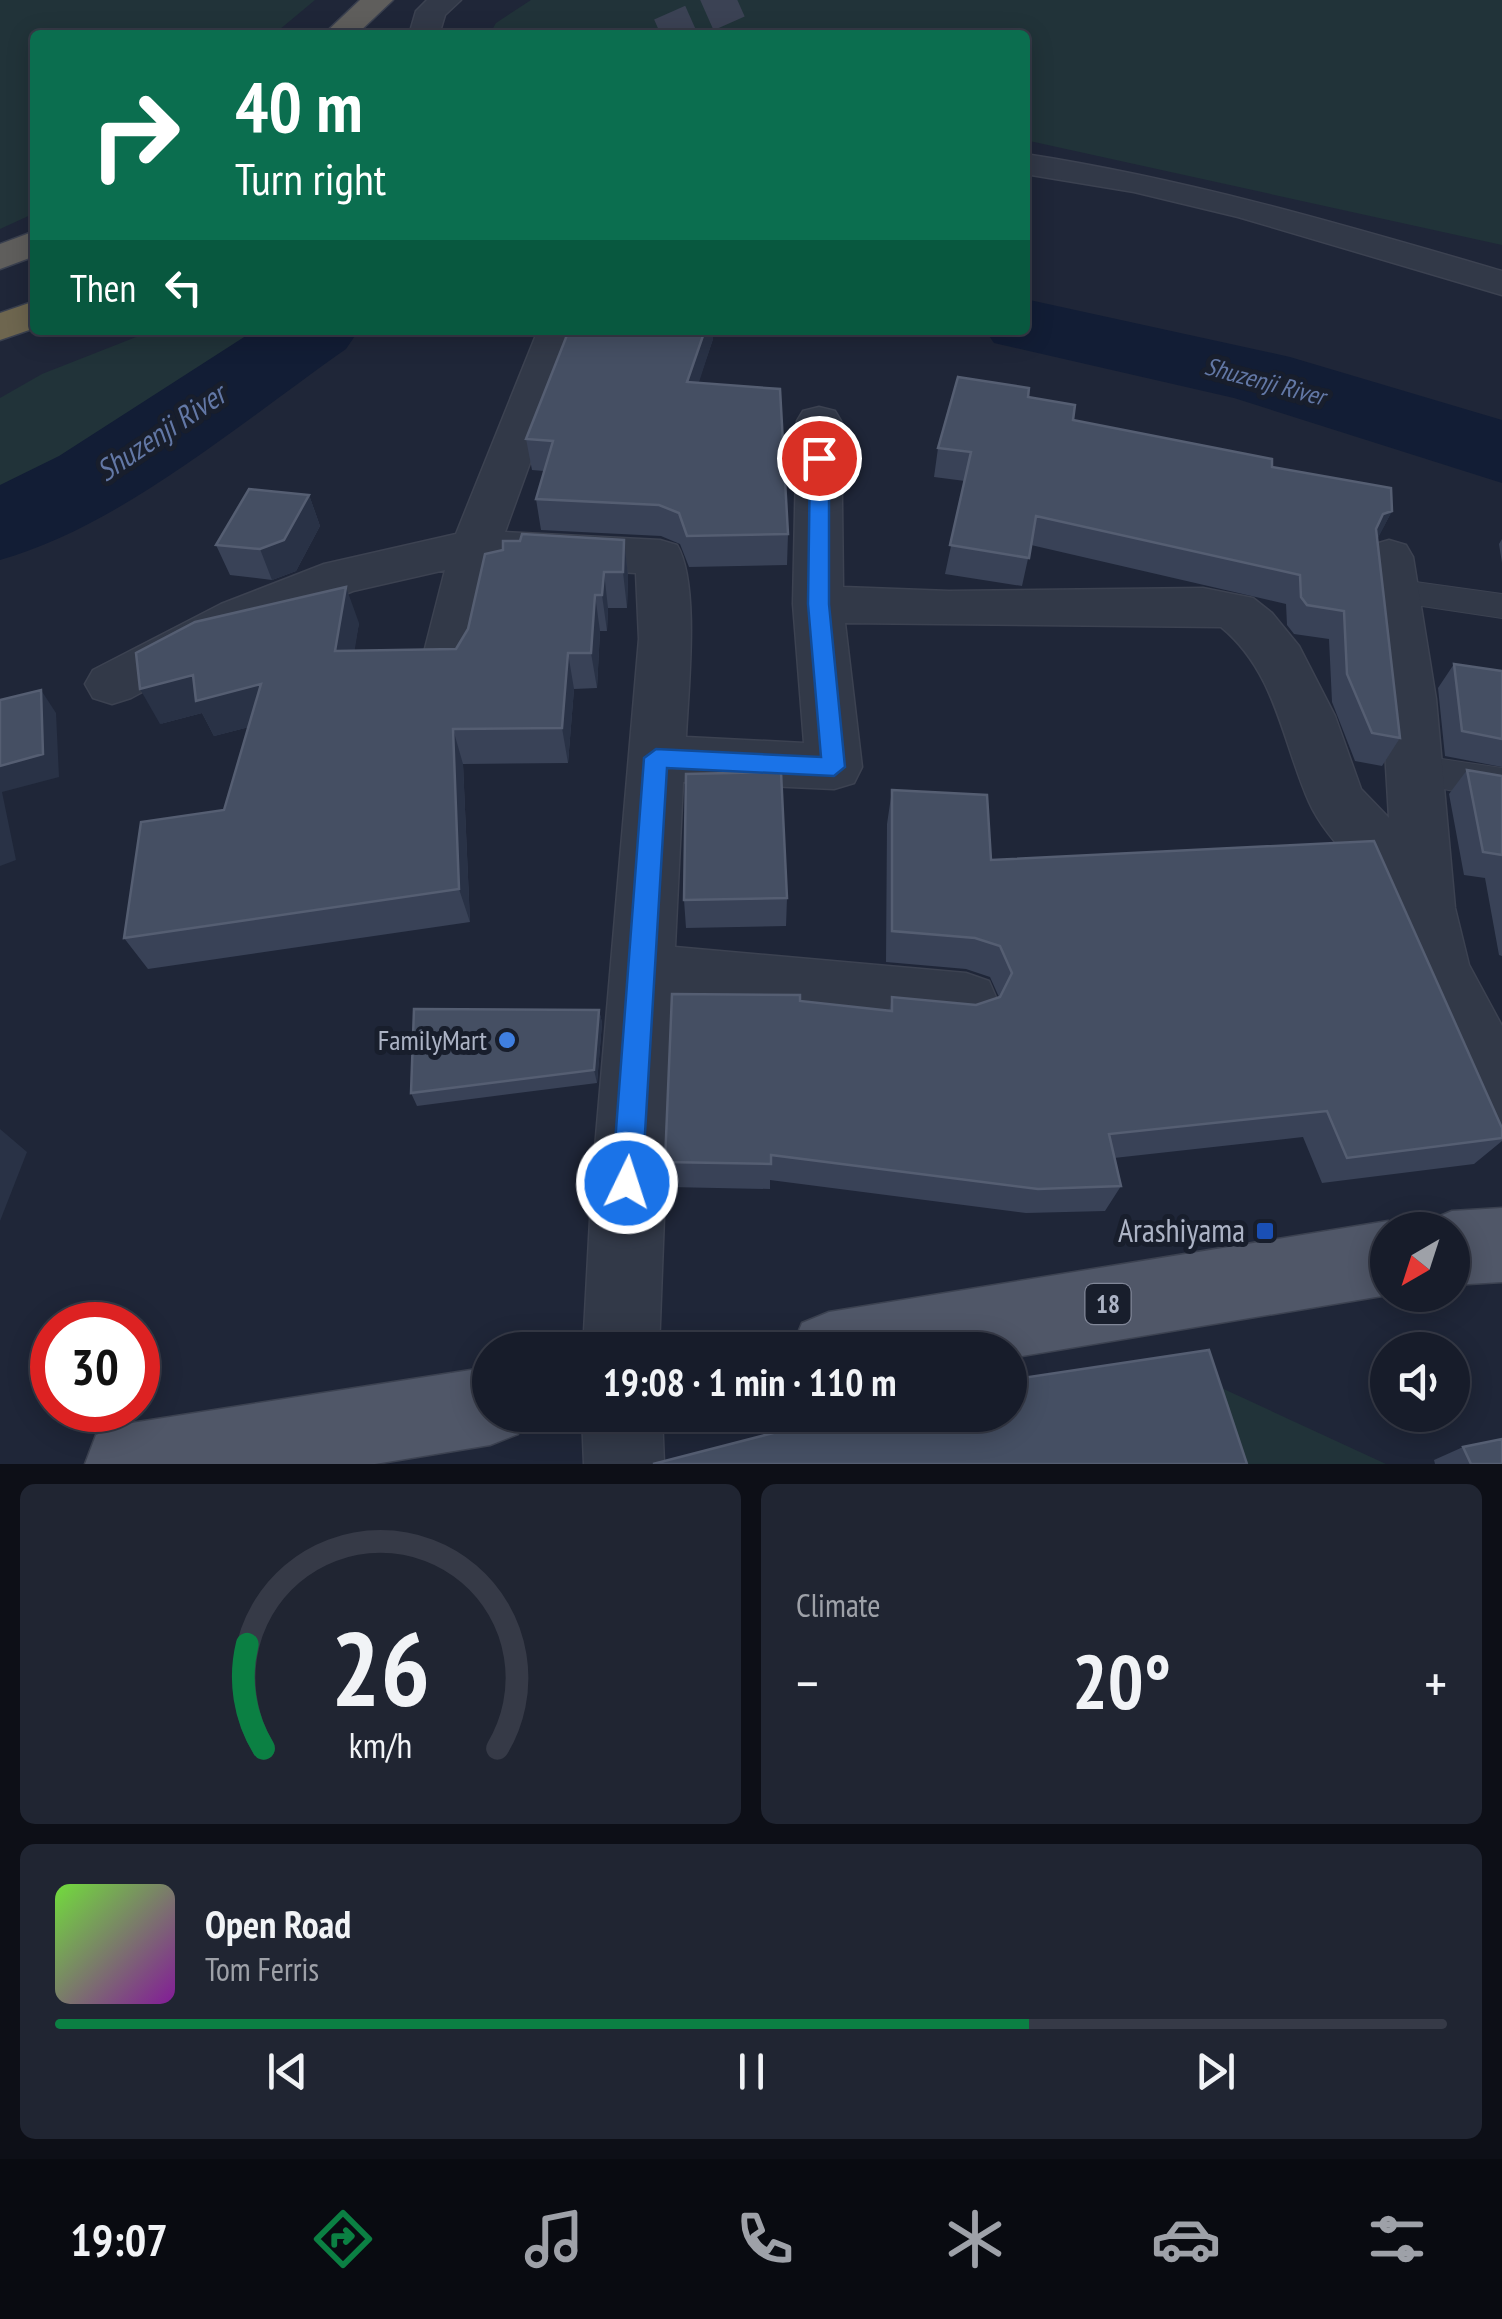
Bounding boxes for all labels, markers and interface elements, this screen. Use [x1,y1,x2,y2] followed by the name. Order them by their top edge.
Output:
[235,61,363,151] text: 40 m
[70,70,200,200] icon: right
[235,149,386,207] text: Turn right
[156,260,211,315] icon: left
[70,263,136,312] text: Then
[1201,350,1332,413] water label: Shuzenji River
[88,372,235,489] water label: Shuzenji River
[777,416,862,501] pin
[792,431,847,486] icon: arrive
[378,1021,487,1058] place label: FamilyMart
[496,1029,518,1051] marker: FamilyMart
[575,1131,679,1235] position arrow
[1118,1209,1245,1251] place label: Arashiyama
[1370,1212,1470,1312] north arrow
[1370,1212,1470,1432] map controls
[1254,1220,1276,1242] marker: Arashiyama
[1086,1284,1130,1324] road number: 18
[30,1302,160,1432] speed limit sign: 30
[1370,1332,1470,1432] button: sound
[603,1357,896,1406] text: 19:08 · 1 min · 110 m
[796,1584,880,1626] text: Climate
[331,1600,430,1735] text: 26
[1072,1633,1171,1730] text: 20°
[796,1647,819,1718] text: −
[1424,1647,1447,1718] text: +
[349,1722,412,1768] text: km/h
[205,1899,351,1948] text: Open Road
[205,1948,319,1990] text: Tom Ferris
[260,2044,315,2099] icon: previous
[724,2044,779,2099] icon: pause
[1188,2044,1243,2099] icon: next
[308,2204,378,2274] icon: directions
[519,2204,589,2274] icon: music
[730,2204,800,2274] icon: phone
[940,2204,1010,2274] icon: climate
[1151,2204,1221,2274] icon: car
[1362,2204,1432,2274] icon: filters
[70,2210,168,2268] text: 19:07

